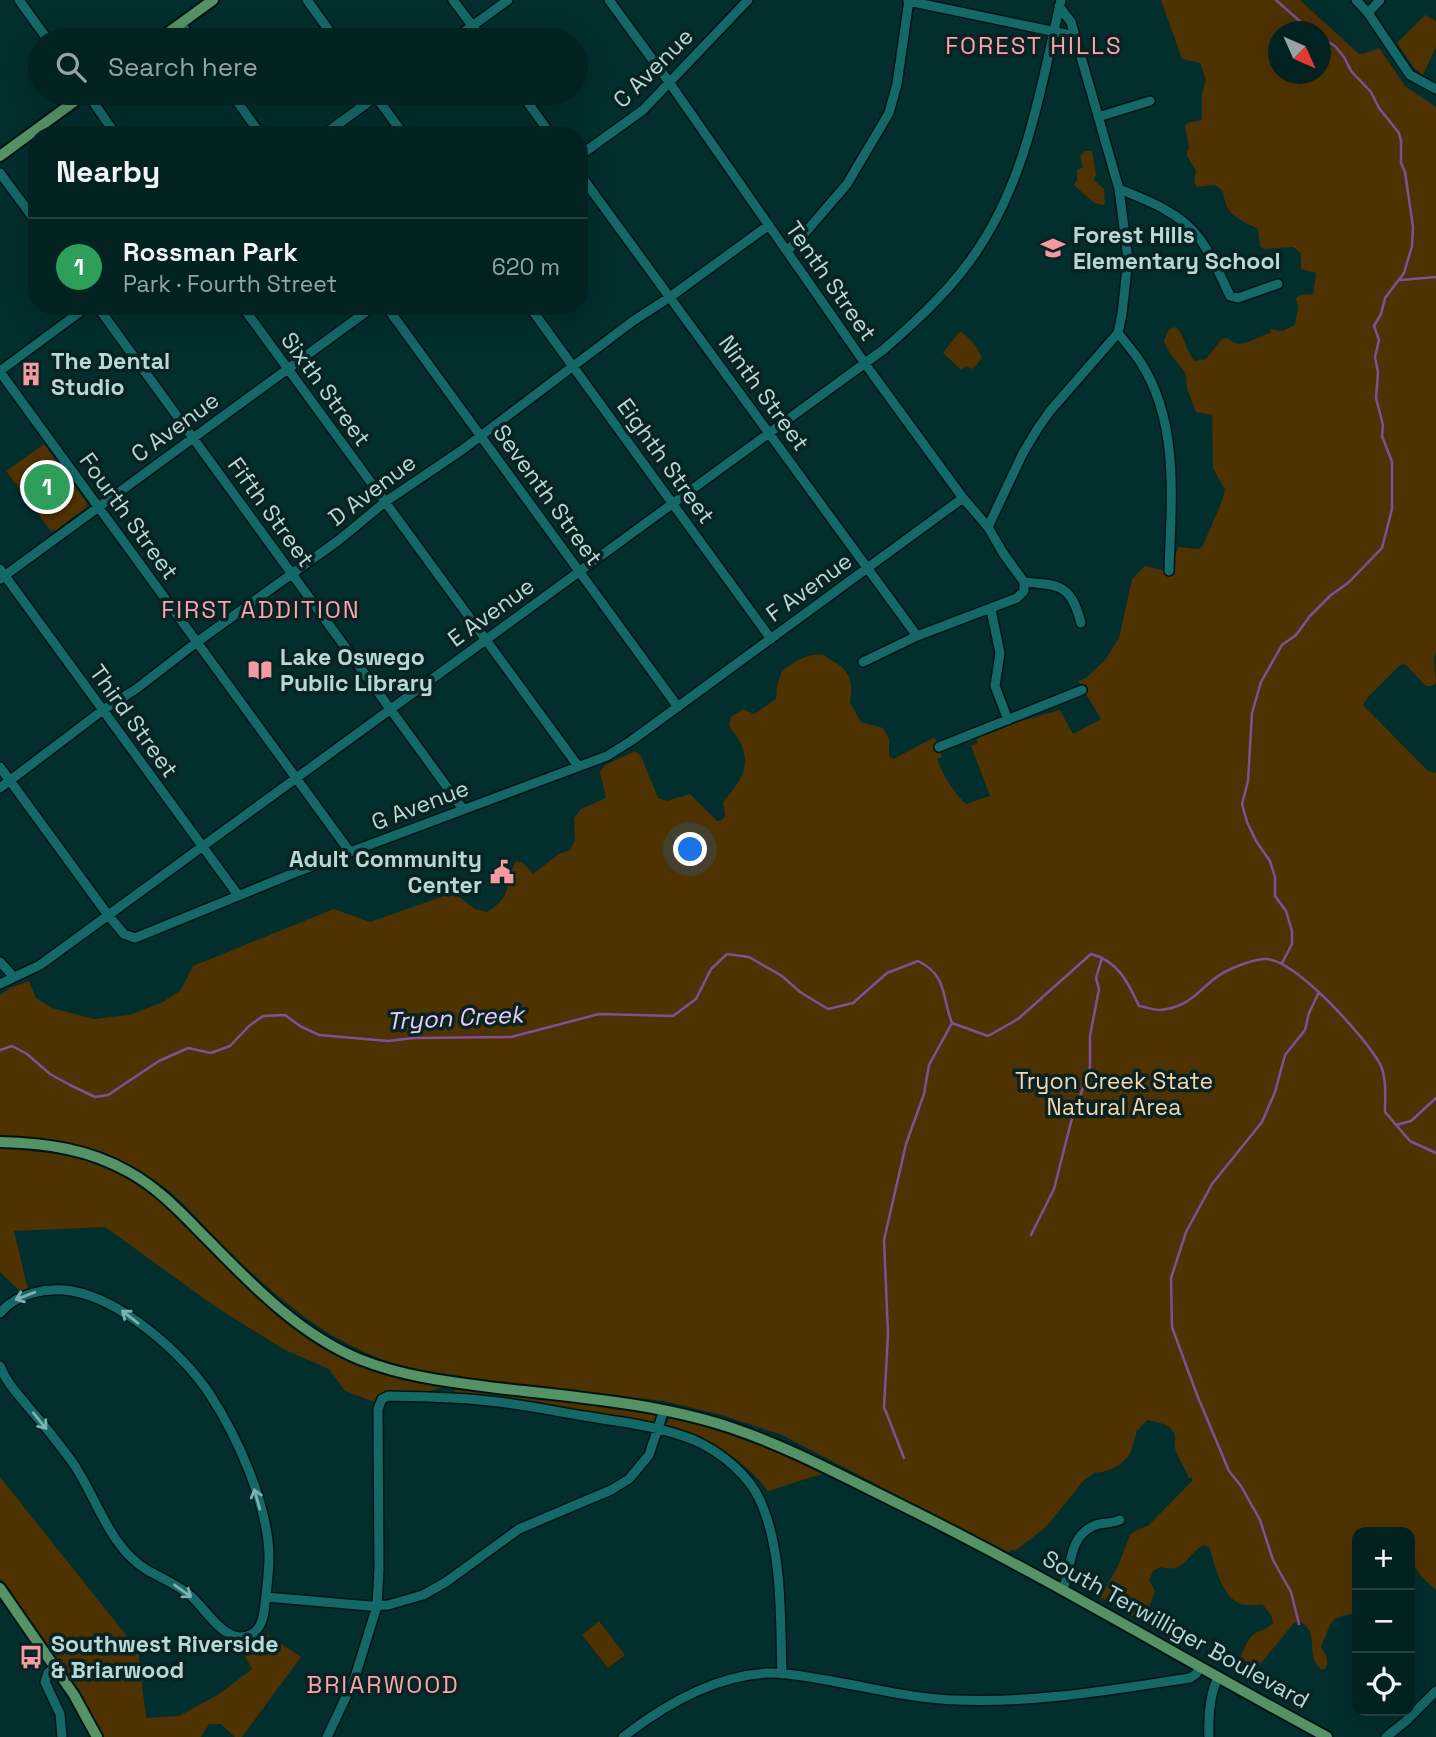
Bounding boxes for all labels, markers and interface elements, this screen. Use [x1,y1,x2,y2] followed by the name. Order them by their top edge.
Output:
[606,21,700,115] street label: C Avenue
[1268,21,1331,84] north arrow
[28,28,588,105] search box
[945,30,1123,61] district label: FOREST HILLS
[52,48,90,86] icon: search
[108,50,258,84] text: Search here
[56,152,160,191] text: Nearby
[779,215,883,347] street label: Tenth Street
[1073,220,1281,276] place label: Forest Hills Elementary School
[1039,234,1067,262] school or university icon: Forest Hills Elementary School
[123,235,298,269] text: Rossman Park
[74,252,84,282] text: 1
[492,252,560,282] text: 620 m
[123,269,337,299] text: Park · Fourth Street
[274,326,378,452] street label: Sixth Street
[712,329,816,457] street label: Ninth Street
[51,346,170,402] place label: The Dental Studio
[17,360,45,388] building icon: The Dental Studio
[125,385,225,469] street label: C Avenue
[610,392,722,530] street label: Eighth Street
[487,418,609,572] street label: Seventh Street
[73,446,185,586] street label: Fourth Street
[322,447,422,533] street label: D Avenue
[221,451,321,573] street label: Fifth Street
[24,461,70,513] pin: 1
[760,546,858,628] street label: F Avenue
[442,571,540,653] street label: E Avenue
[161,594,361,625] district label: FIRST ADDITION
[280,642,433,698] place label: Lake Oswego Public Library
[246,656,274,684] library icon: Lake Oswego Public Library
[83,659,185,783] street label: Third Street
[367,773,473,837] street label: G Avenue
[673,832,707,866] your location
[289,844,482,900] place label: Adult Community Center
[488,858,516,886] public building icon: Adult Community Center
[386,998,527,1037] water label: Tryon Creek
[1015,1066,1213,1122] park label: Tryon Creek State Natural Area
[15,1291,37,1304] one-way arrow
[121,1309,140,1324] one-way arrow
[32,1411,47,1429] one-way arrow
[250,1488,263,1510] one-way arrow
[1352,1527,1415,1716] map controls
[1352,1527,1415,1590] button: +
[1037,1543,1315,1715] street label: South Terwilliger Boulevard
[173,1584,192,1598] one-way arrow
[1352,1590,1415,1653] button: −
[51,1629,278,1685] place label: Southwest Riverside & Briarwood
[17,1643,45,1671] bus stop icon: Southwest Riverside & Briarwood
[1352,1653,1415,1716] button: locate
[306,1669,460,1700] district label: BRIARWOOD

